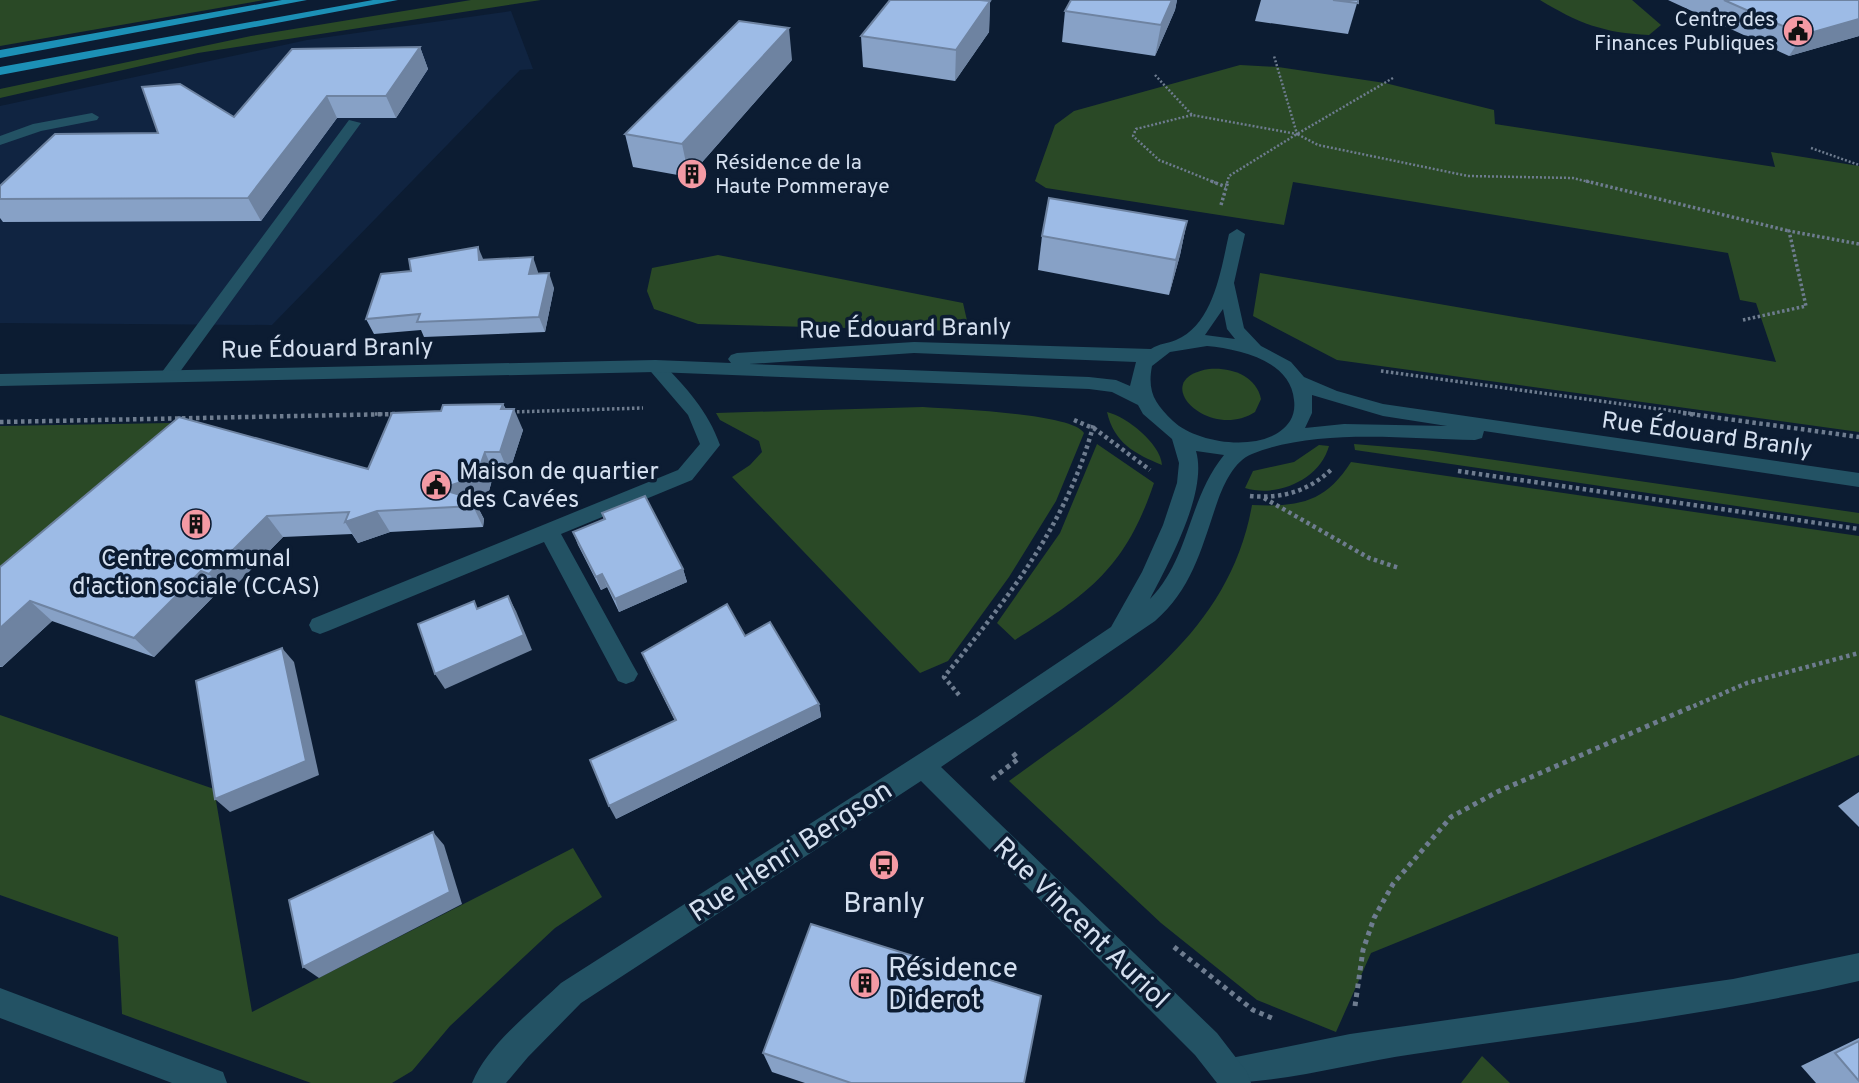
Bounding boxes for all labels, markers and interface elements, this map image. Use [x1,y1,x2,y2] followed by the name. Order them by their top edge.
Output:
[1594,7,1775,58] place label: Centre des Finances Publiques
[1781,14,1815,48] public building icon: Centre des Finances Publiques
[715,150,890,201] place label: Résidence de la Haute Pommeraye
[675,157,709,191] building icon: Résidence de la Haute Pommeraye
[799,311,1012,347] street label: Rue Édouard Branly
[221,331,434,367] street label: Rue Édouard Branly
[1599,404,1814,466] street label: Rue Édouard Branly
[459,458,659,516] place label: Maison de quartier des Cavées
[419,468,453,502] public building icon: Maison de quartier des Cavées
[179,507,213,541] building icon: Centre communal d'action sociale (CCAS)
[72,545,320,603] place label: Centre communal d'action sociale (CCAS)
[683,773,900,932] street label: Rue Henri Bergson
[984,830,1176,1018] street label: Rue Vincent Auriol
[867,848,901,882] bus stop icon: Branly
[843,887,925,923] place label: Branly
[888,952,1018,1020] place label: Résidence Diderot
[848,966,882,1000] building icon: Résidence Diderot

